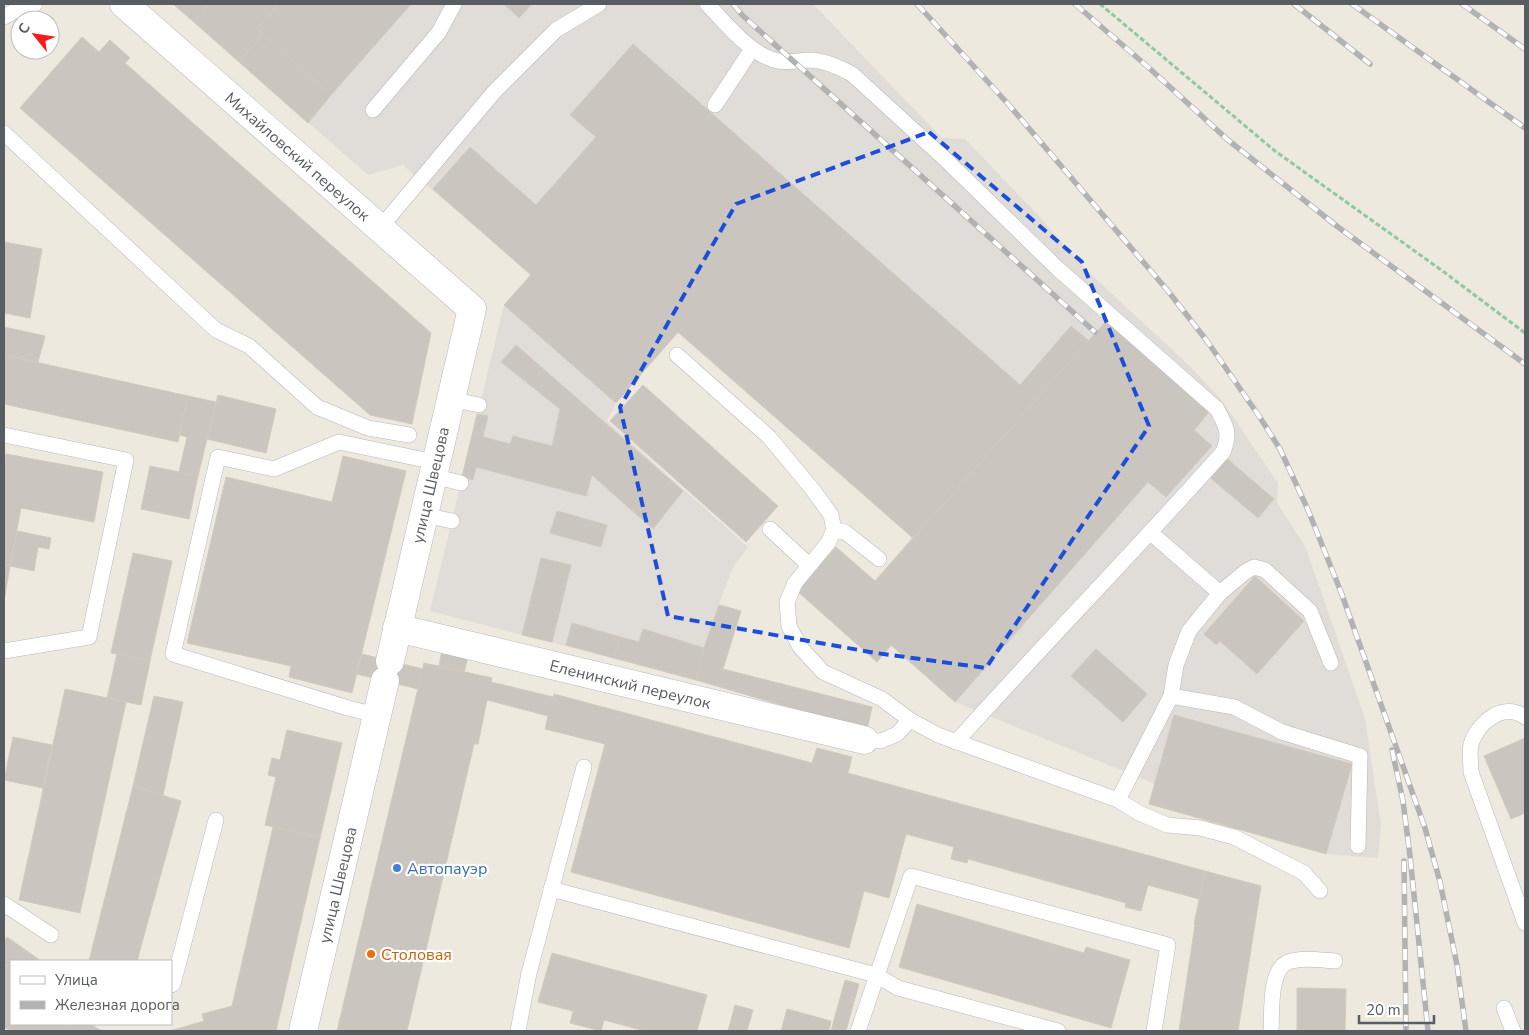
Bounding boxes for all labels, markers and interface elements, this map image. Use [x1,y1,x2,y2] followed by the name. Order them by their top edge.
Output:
[10,10,60,60] north arrow
[14,19,35,38] text: С
[220,87,375,227] street label: Михайловский переулок
[407,425,455,546] street label: улица Швецова
[547,655,713,715] street label: Еленинский переулок
[314,825,362,946] street label: улица Швецова
[407,858,487,880] place label: Автопауэр
[391,862,403,874] marker: Автопауэр
[381,944,452,966] place label: Столовая
[365,948,377,960] marker: Столовая
[10,960,172,1025] legend
[54,970,98,990] text: Улица
[1359,992,1434,1024] scale bar
[55,995,180,1015] text: Железная дорога
[1366,1000,1401,1020] text: 20 m

